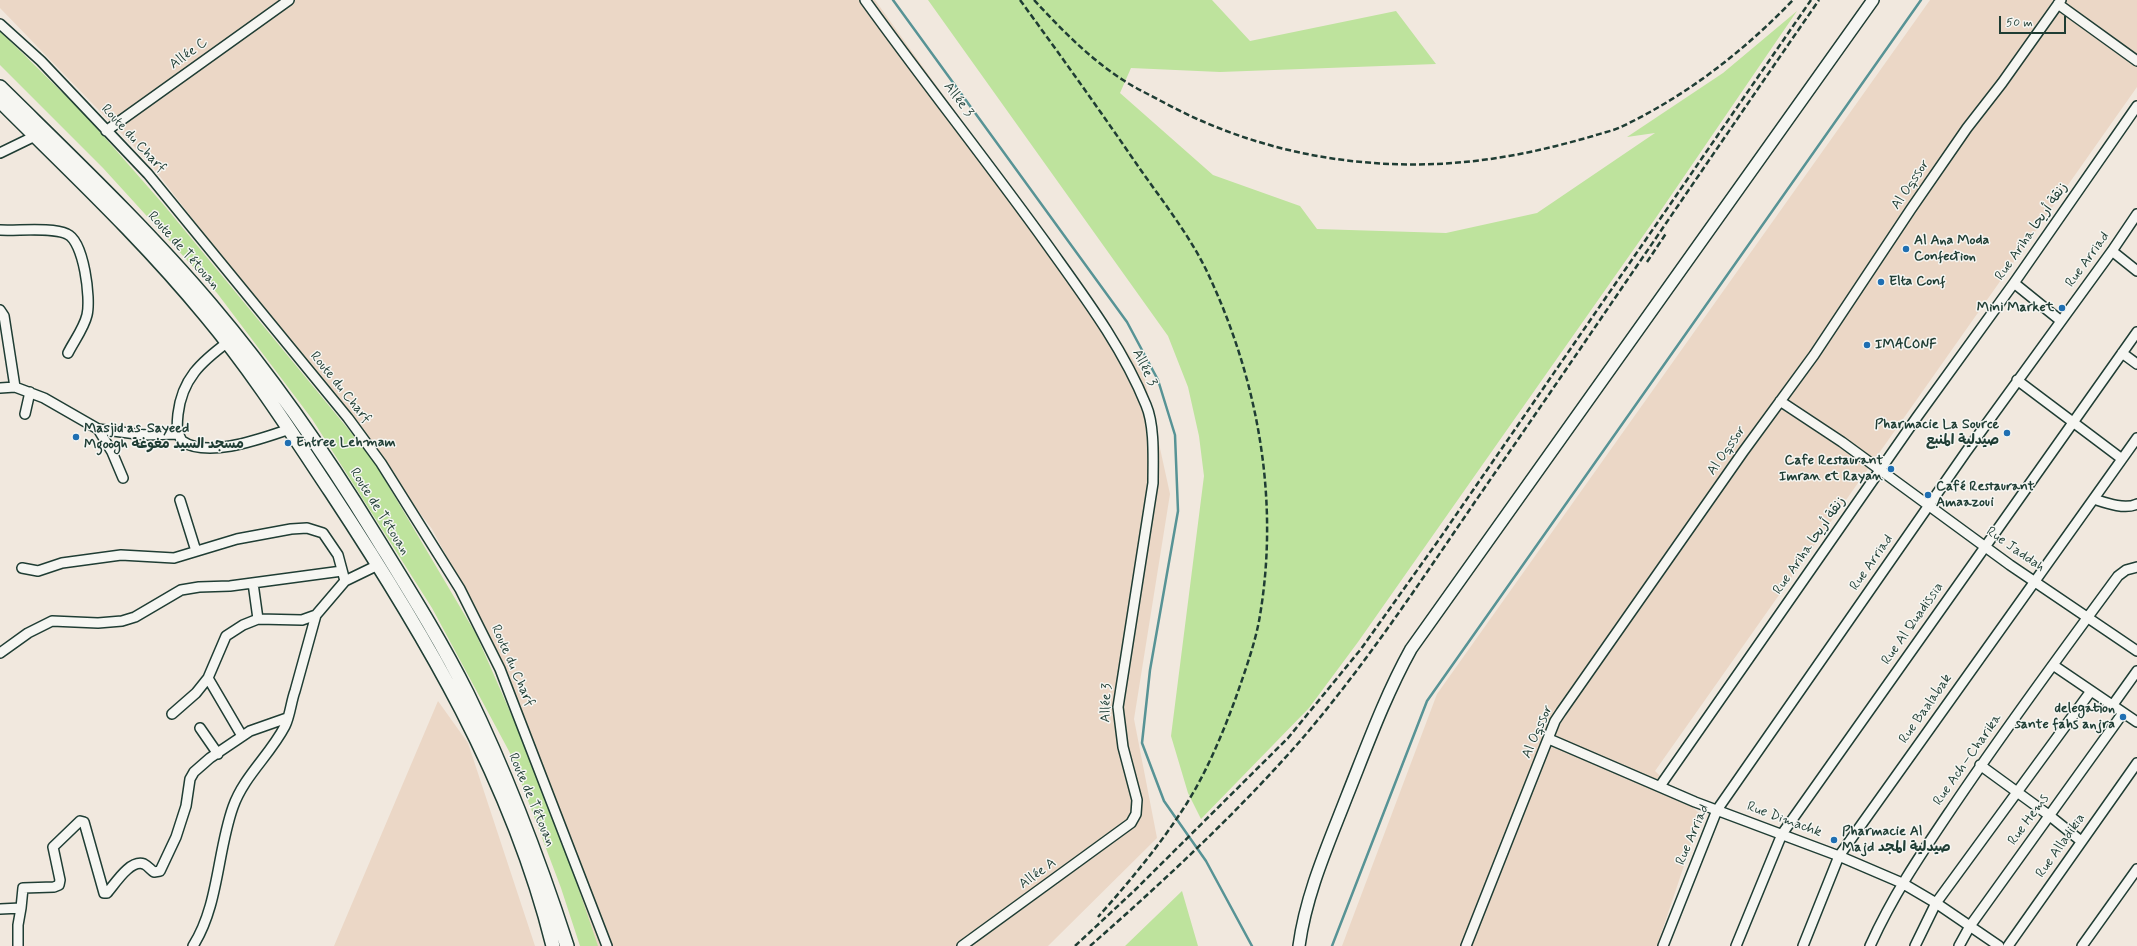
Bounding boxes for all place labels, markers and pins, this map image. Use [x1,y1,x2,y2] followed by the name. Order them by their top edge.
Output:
[1914,233,1989,266] place label: Al Ana Moda Confection
[1901,244,1911,254] marker: Al Ana Moda Confection
[1889,274,1945,290] place label: Elta Conf
[1876,277,1886,287] marker: Elta Conf
[1977,300,2054,316] place label: Mini Market
[2057,303,2067,313] marker: Mini Market
[1875,337,1937,353] place label: IMACONF
[1862,340,1872,350] marker: IMACONF
[1875,417,1999,450] place label: Pharmacie La Source صيدلية المنبع
[84,421,244,454] place label: Masjid as-Sayeed Mgoogh مسجد السيد مغوغة
[2002,428,2012,438] marker: Pharmacie La Source صيدلية المنبع
[71,432,81,442] marker: Masjid as-Sayeed Mgoogh مسجد السيد مغوغة
[296,435,396,451] place label: Entree Lehmam
[283,438,293,448] marker: Entree Lehmam
[1779,453,1883,486] place label: Cafe Restaurant Imran et Rayan
[1886,464,1896,474] marker: Cafe Restaurant Imran et Rayan
[1936,479,2034,512] place label: Café Restaurant Amaazoui
[1923,490,1933,500] marker: Café Restaurant Amaazoui
[2015,701,2115,734] place label: delegation sante fahs anjra
[2118,712,2128,722] marker: delegation sante fahs anjra
[1842,824,1951,856] place label: Pharmacie Al Majd صيدلية المجد
[1829,835,1839,845] marker: Pharmacie Al Majd صيدلية المجد

